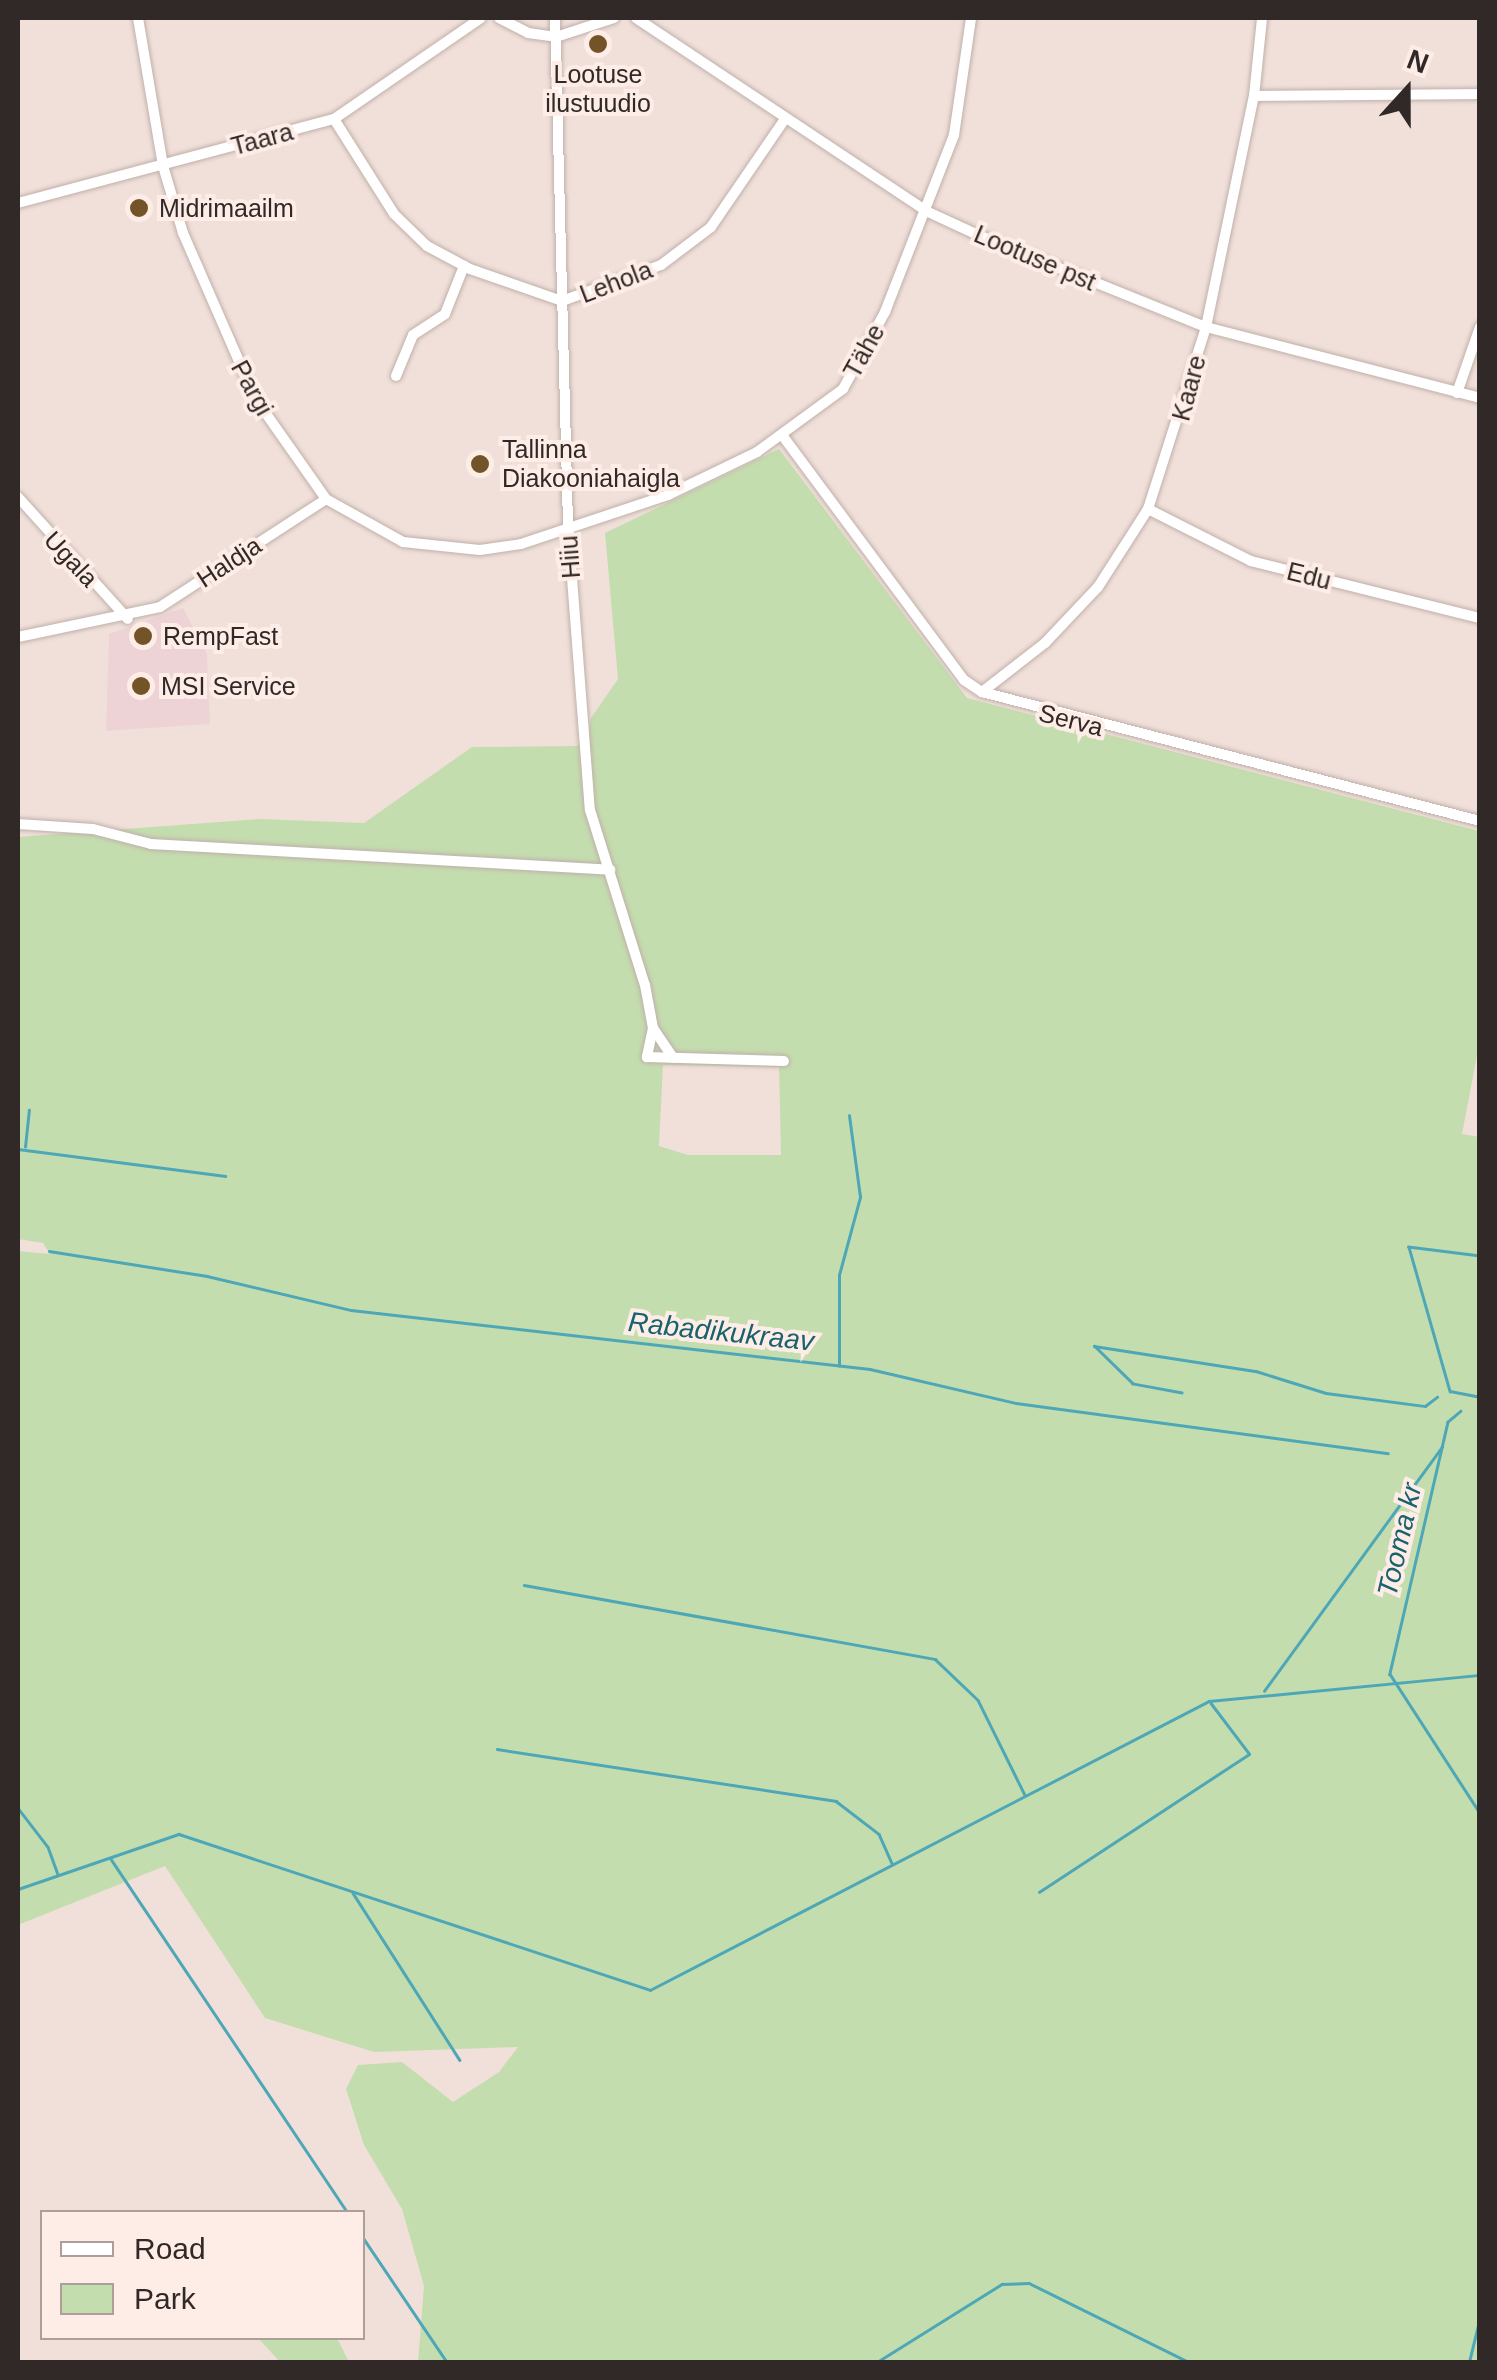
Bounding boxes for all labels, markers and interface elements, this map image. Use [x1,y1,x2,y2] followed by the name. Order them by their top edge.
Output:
[587,33,609,55] marker: Lootuse ilustuudio
[1357,40,1457,140] north arrow
[1403,43,1433,80] text: N
[545,60,651,119] place label: Lootuse ilustuudio
[228,116,296,162] street label: Taara
[159,193,294,223] place label: Midrimaailm
[128,197,150,219] marker: Midrimaailm
[970,219,1100,297] street label: Lootuse pst
[576,255,656,309] street label: Lehola
[837,319,891,383] street label: Tähe
[1166,352,1212,424] street label: Kaare
[225,355,279,421] street label: Pargi
[502,435,680,494] place label: Tallinna Diakooniahaigla
[467,451,493,477] marker: Tallinna Diakooniahaigla
[38,525,104,593] street label: Ugala
[191,530,267,594] street label: Haldja
[554,534,586,580] street label: Hiiu
[1284,556,1334,596] street label: Edu
[163,621,278,651] place label: RempFast
[132,625,154,647] marker: RempFast
[161,671,296,701] place label: MSI Service
[130,675,152,697] marker: MSI Service
[1036,698,1106,742] street label: Serva
[626,1306,816,1358] water label: Rabadikukraav
[1371,1480,1429,1600] water label: Tooma kr
[40,2210,365,2340] legend
[134,2232,206,2265] text: Road
[134,2282,196,2315] text: Park

